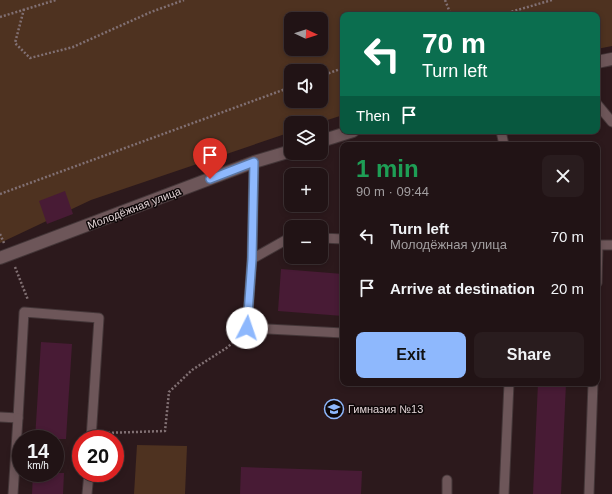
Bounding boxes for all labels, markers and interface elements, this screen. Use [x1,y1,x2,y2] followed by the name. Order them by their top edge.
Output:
[284,12,328,56] north arrow
[284,12,328,264] map controls
[356,28,408,80] icon: left
[422,28,486,59] text: 70 m
[422,61,487,81] text: Turn left
[284,64,328,108] button: sound
[398,104,420,126] icon: arrive
[356,107,390,124] text: Then
[284,116,328,160] button: layers
[193,138,227,179] pin
[199,144,221,166] icon: arrive
[356,155,419,182] text: 1 min
[542,155,584,197] button: close
[284,168,328,212] button: +
[86,184,183,231] street label: Молодёжная улица
[356,184,429,199] text: 90 m · 09:44
[284,220,328,264] button: −
[390,220,449,237] text: Turn left
[356,225,378,247] icon: left
[551,228,584,245] text: 70 m
[390,237,507,252] text: Молодёжная улица
[356,277,378,299] icon: arrive
[390,280,535,297] text: Arrive at destination
[551,280,584,297] text: 20 m
[226,307,268,349] position arrow
[356,332,466,378] button: Exit
[474,332,584,378] button: Share
[323,398,345,420] school or university icon: Гимназия №13
[348,403,423,415] place label: Гимназия №13
[72,430,124,482] speed limit sign: 20
[27,440,49,462] text: 14
[27,460,49,471] text: km/h

